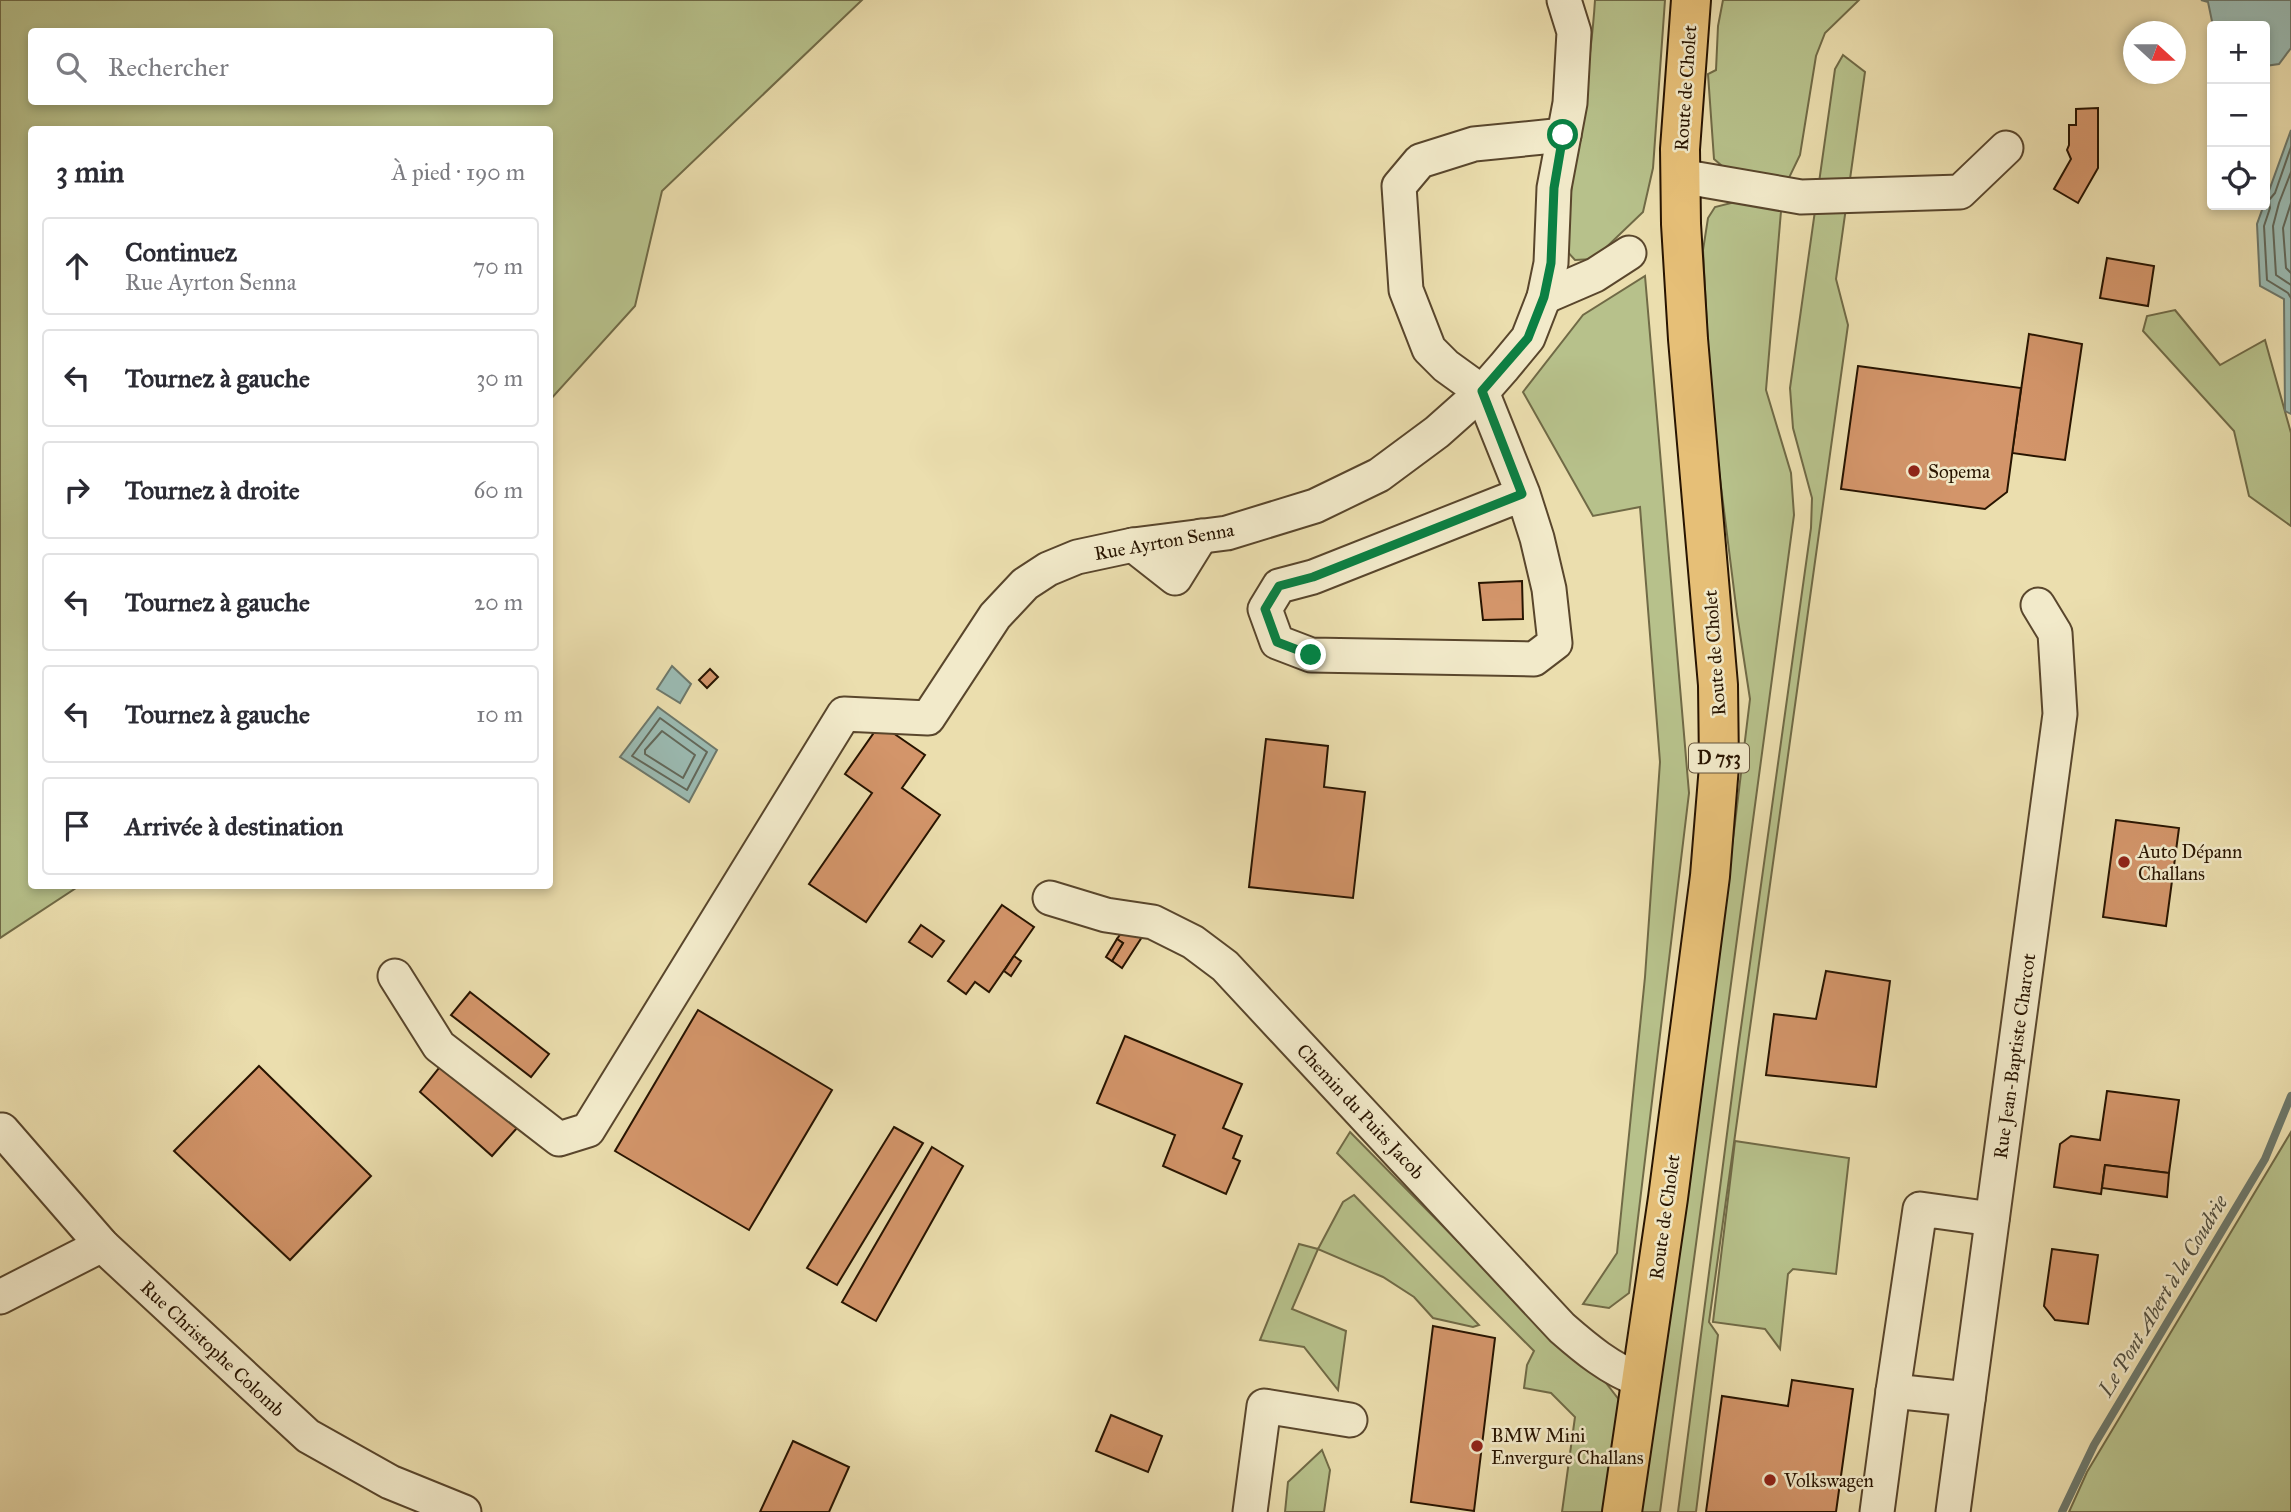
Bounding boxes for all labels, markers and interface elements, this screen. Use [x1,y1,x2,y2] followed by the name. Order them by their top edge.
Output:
[2123,21,2186,84] north arrow
[2207,21,2270,210] map controls
[2207,21,2270,84] button: +
[1670,24,1701,152] street label: Route de Cholet
[28,28,553,105] search box
[52,48,90,86] icon: search
[108,51,229,83] text: Rechercher
[2207,84,2270,147] button: −
[1547,119,1578,150] route start
[2207,147,2270,210] button: locate
[56,154,124,190] text: 3 min
[392,158,525,186] text: À pied · 190 m
[125,236,237,268] text: Continuez
[58,247,96,285] icon: ahead
[473,252,523,280] text: 70 m
[125,268,297,296] text: Rue Ayrton Senna
[58,359,96,397] icon: left
[125,362,310,394] text: Tournez à gauche
[476,364,523,392] text: 30 m
[1928,460,1991,483] place label: Sopema
[1906,463,1922,479] marker: Sopema
[58,471,96,509] icon: right
[125,474,300,506] text: Tournez à droite
[474,476,523,504] text: 60 m
[1092,518,1237,565] street label: Rue Ayrton Senna
[58,583,96,621] icon: left
[125,586,310,618] text: Tournez à gauche
[474,588,523,616] text: 20 m
[1699,589,1730,717] street label: Route de Cholet
[1295,639,1326,670] route end
[58,695,96,733] icon: left
[125,698,310,730] text: Tournez à gauche
[476,700,523,728] text: 10 m
[1689,744,1749,772] road number: D 753
[58,807,96,845] icon: arrive
[125,810,343,842] text: Arrivée à destination
[2137,840,2242,885] place label: Auto Dépann Challans
[2116,854,2132,870] marker: Auto Dépann Challans
[1989,952,2041,1161] street label: Rue Jean-Baptiste Charcot
[1291,1039,1429,1185] street label: Chemin du Puits Jacob
[1644,1153,1685,1281] street label: Route de Cholet
[2092,1190,2234,1402] water label: Le Pont Abert à la Coudrie
[136,1276,290,1421] street label: Rue Christophe Colomb
[1491,1424,1644,1470] place label: BMW Mini Envergure Challans
[1469,1438,1485,1454] marker: BMW Mini Envergure Challans
[1783,1469,1874,1493] place label: Volkswagen
[1762,1472,1778,1488] marker: Volkswagen

